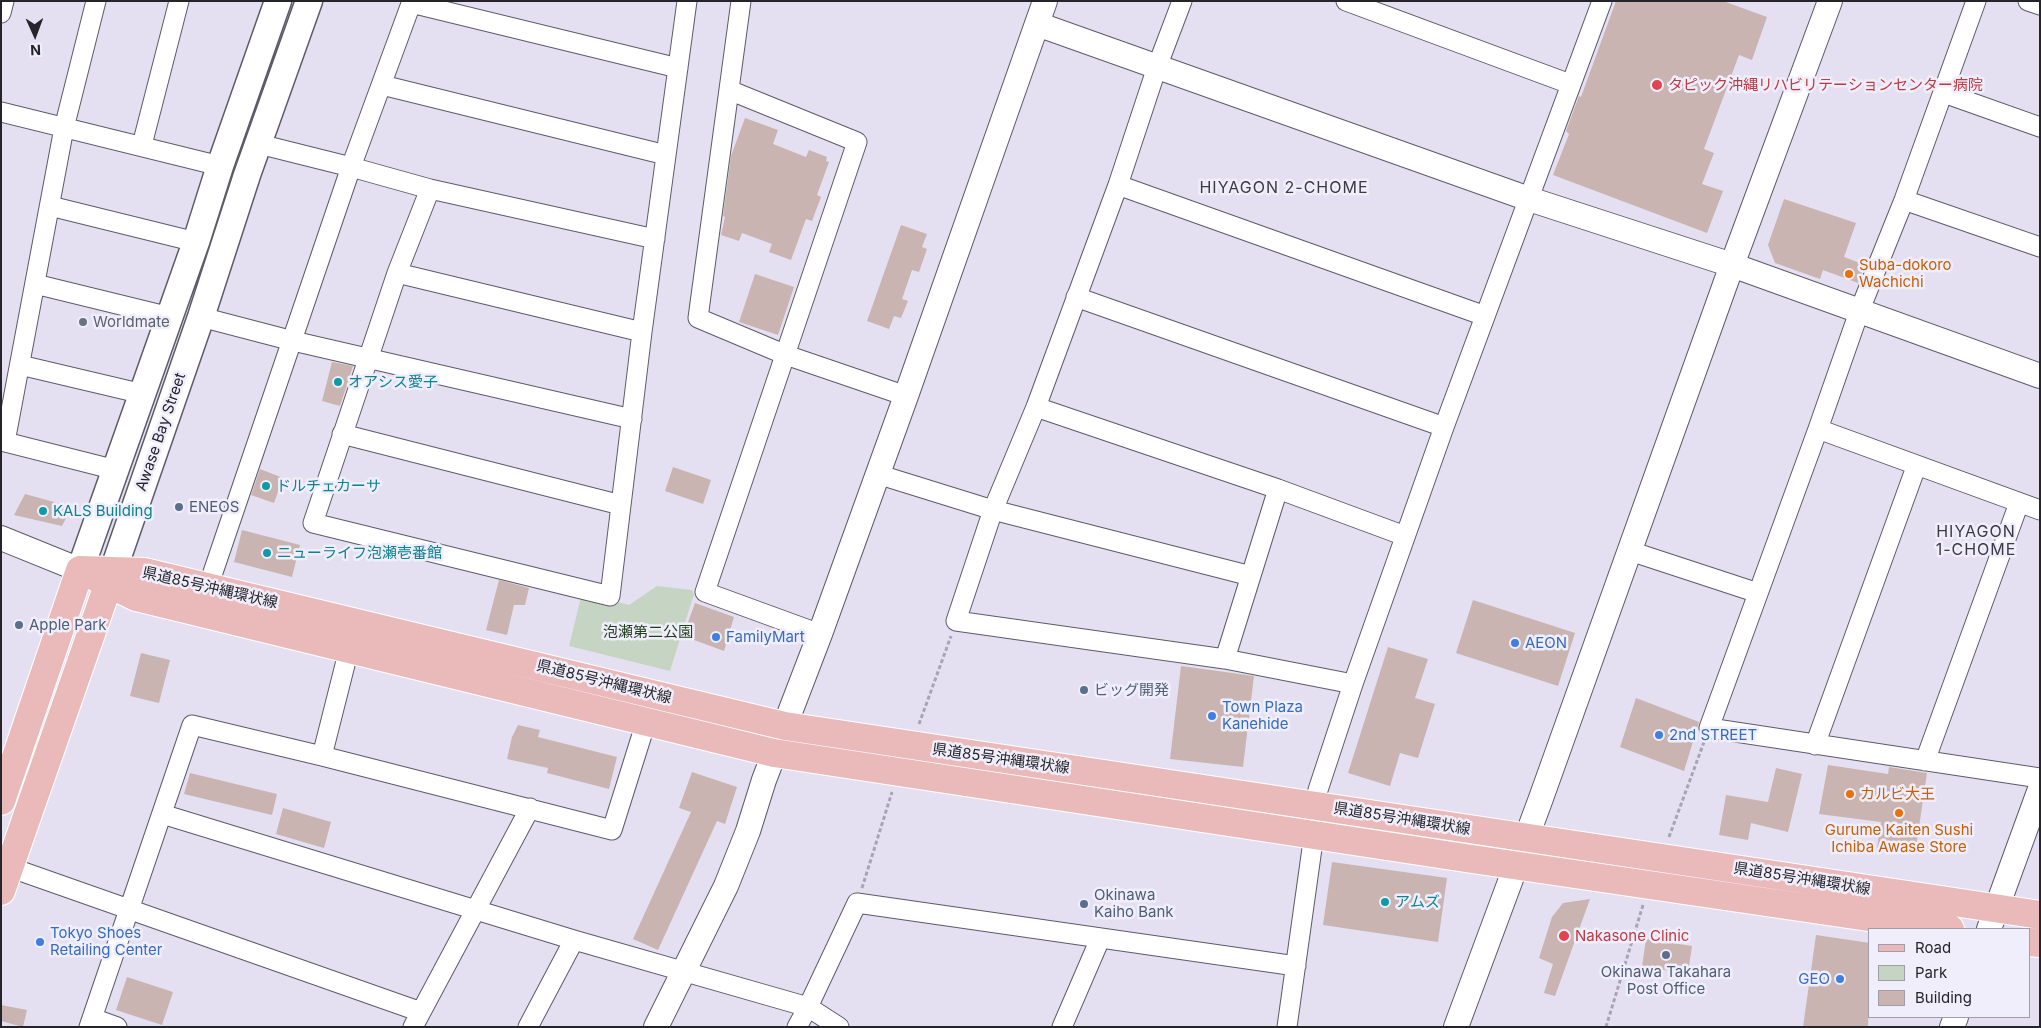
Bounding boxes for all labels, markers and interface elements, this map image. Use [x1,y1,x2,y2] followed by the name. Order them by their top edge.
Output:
[10,10,60,60] north arrow
[30,42,41,59] text: N
[1668,76,1983,94] place label: タピック沖縄リハビリテーションセンター病院
[1650,78,1664,92] marker: タピック沖縄リハビリテーションセンター病院
[1198,178,1370,198] district label: HIYAGON 2-CHOME
[1859,256,1952,291] place label: Suba-dokoro Wachichi
[1843,268,1855,280] marker: Suba-dokoro Wachichi
[93,313,170,331] place label: Worldmate
[77,316,89,328] marker: Worldmate
[132,370,190,494] street label: Awase Bay Street
[348,373,438,391] place label: オアシス愛子
[332,376,344,388] marker: オアシス愛子
[276,477,381,495] place label: ドルチェカーサ
[260,480,272,492] marker: ドルチェカーサ
[189,498,239,516] place label: ENEOS
[173,501,185,513] marker: ENEOS
[53,502,153,520] place label: KALS Building
[37,505,49,517] marker: KALS Building
[1935,522,2017,560] district label: HIYAGON 1-CHOME
[277,544,442,562] place label: ニューライフ泡瀬壱番館
[261,547,273,559] marker: ニューライフ泡瀬壱番館
[141,564,279,612] street label: 県道85号沖縄環状線
[29,616,106,634] place label: Apple Park
[13,619,25,631] marker: Apple Park
[603,623,693,641] park label: 泡瀬第二公園
[726,628,805,646] place label: FamilyMart
[710,631,722,643] marker: FamilyMart
[1525,634,1567,652] place label: AEON
[1509,637,1521,649] marker: AEON
[535,657,673,707] street label: 県道85号沖縄環状線
[1094,681,1169,699] place label: ビッグ開発
[1078,684,1090,696] marker: ビッグ開発
[1222,698,1303,733] place label: Town Plaza Kanehide
[1206,710,1218,722] marker: Town Plaza Kanehide
[1669,726,1757,744] place label: 2nd STREET
[1653,729,1665,741] marker: 2nd STREET
[931,740,1071,778] street label: 県道85号沖縄環状線
[1860,785,1935,803] place label: カルビ大王
[1844,788,1856,800] marker: カルビ大王
[1332,799,1472,839] street label: 県道85号沖縄環状線
[1893,807,1905,819] marker: Gurume Kaiten Sushi Ichiba Awase Store
[1825,821,1973,856] place label: Gurume Kaiten Sushi Ichiba Awase Store
[1732,859,1872,899] street label: 県道85号沖縄環状線
[1094,886,1174,921] place label: Okinawa Kaiho Bank
[1395,893,1440,911] place label: アムズ
[1379,896,1391,908] marker: アムズ
[1078,898,1090,910] marker: Okinawa Kaiho Bank
[50,924,162,959] place label: Tokyo Shoes Retailing Center
[1575,927,1689,945] place label: Nakasone Clinic
[1868,928,2031,1018] legend
[1557,929,1571,943] marker: Nakasone Clinic
[34,936,46,948] marker: Tokyo Shoes Retailing Center
[1915,938,1951,957] text: Road
[1660,949,1672,961] marker: Okinawa Takahara Post Office
[1601,963,1731,998] place label: Okinawa Takahara Post Office
[1915,963,1947,982] text: Park
[1798,970,1830,988] place label: GEO
[1834,973,1846,985] marker: GEO
[1915,988,1972,1007] text: Building

